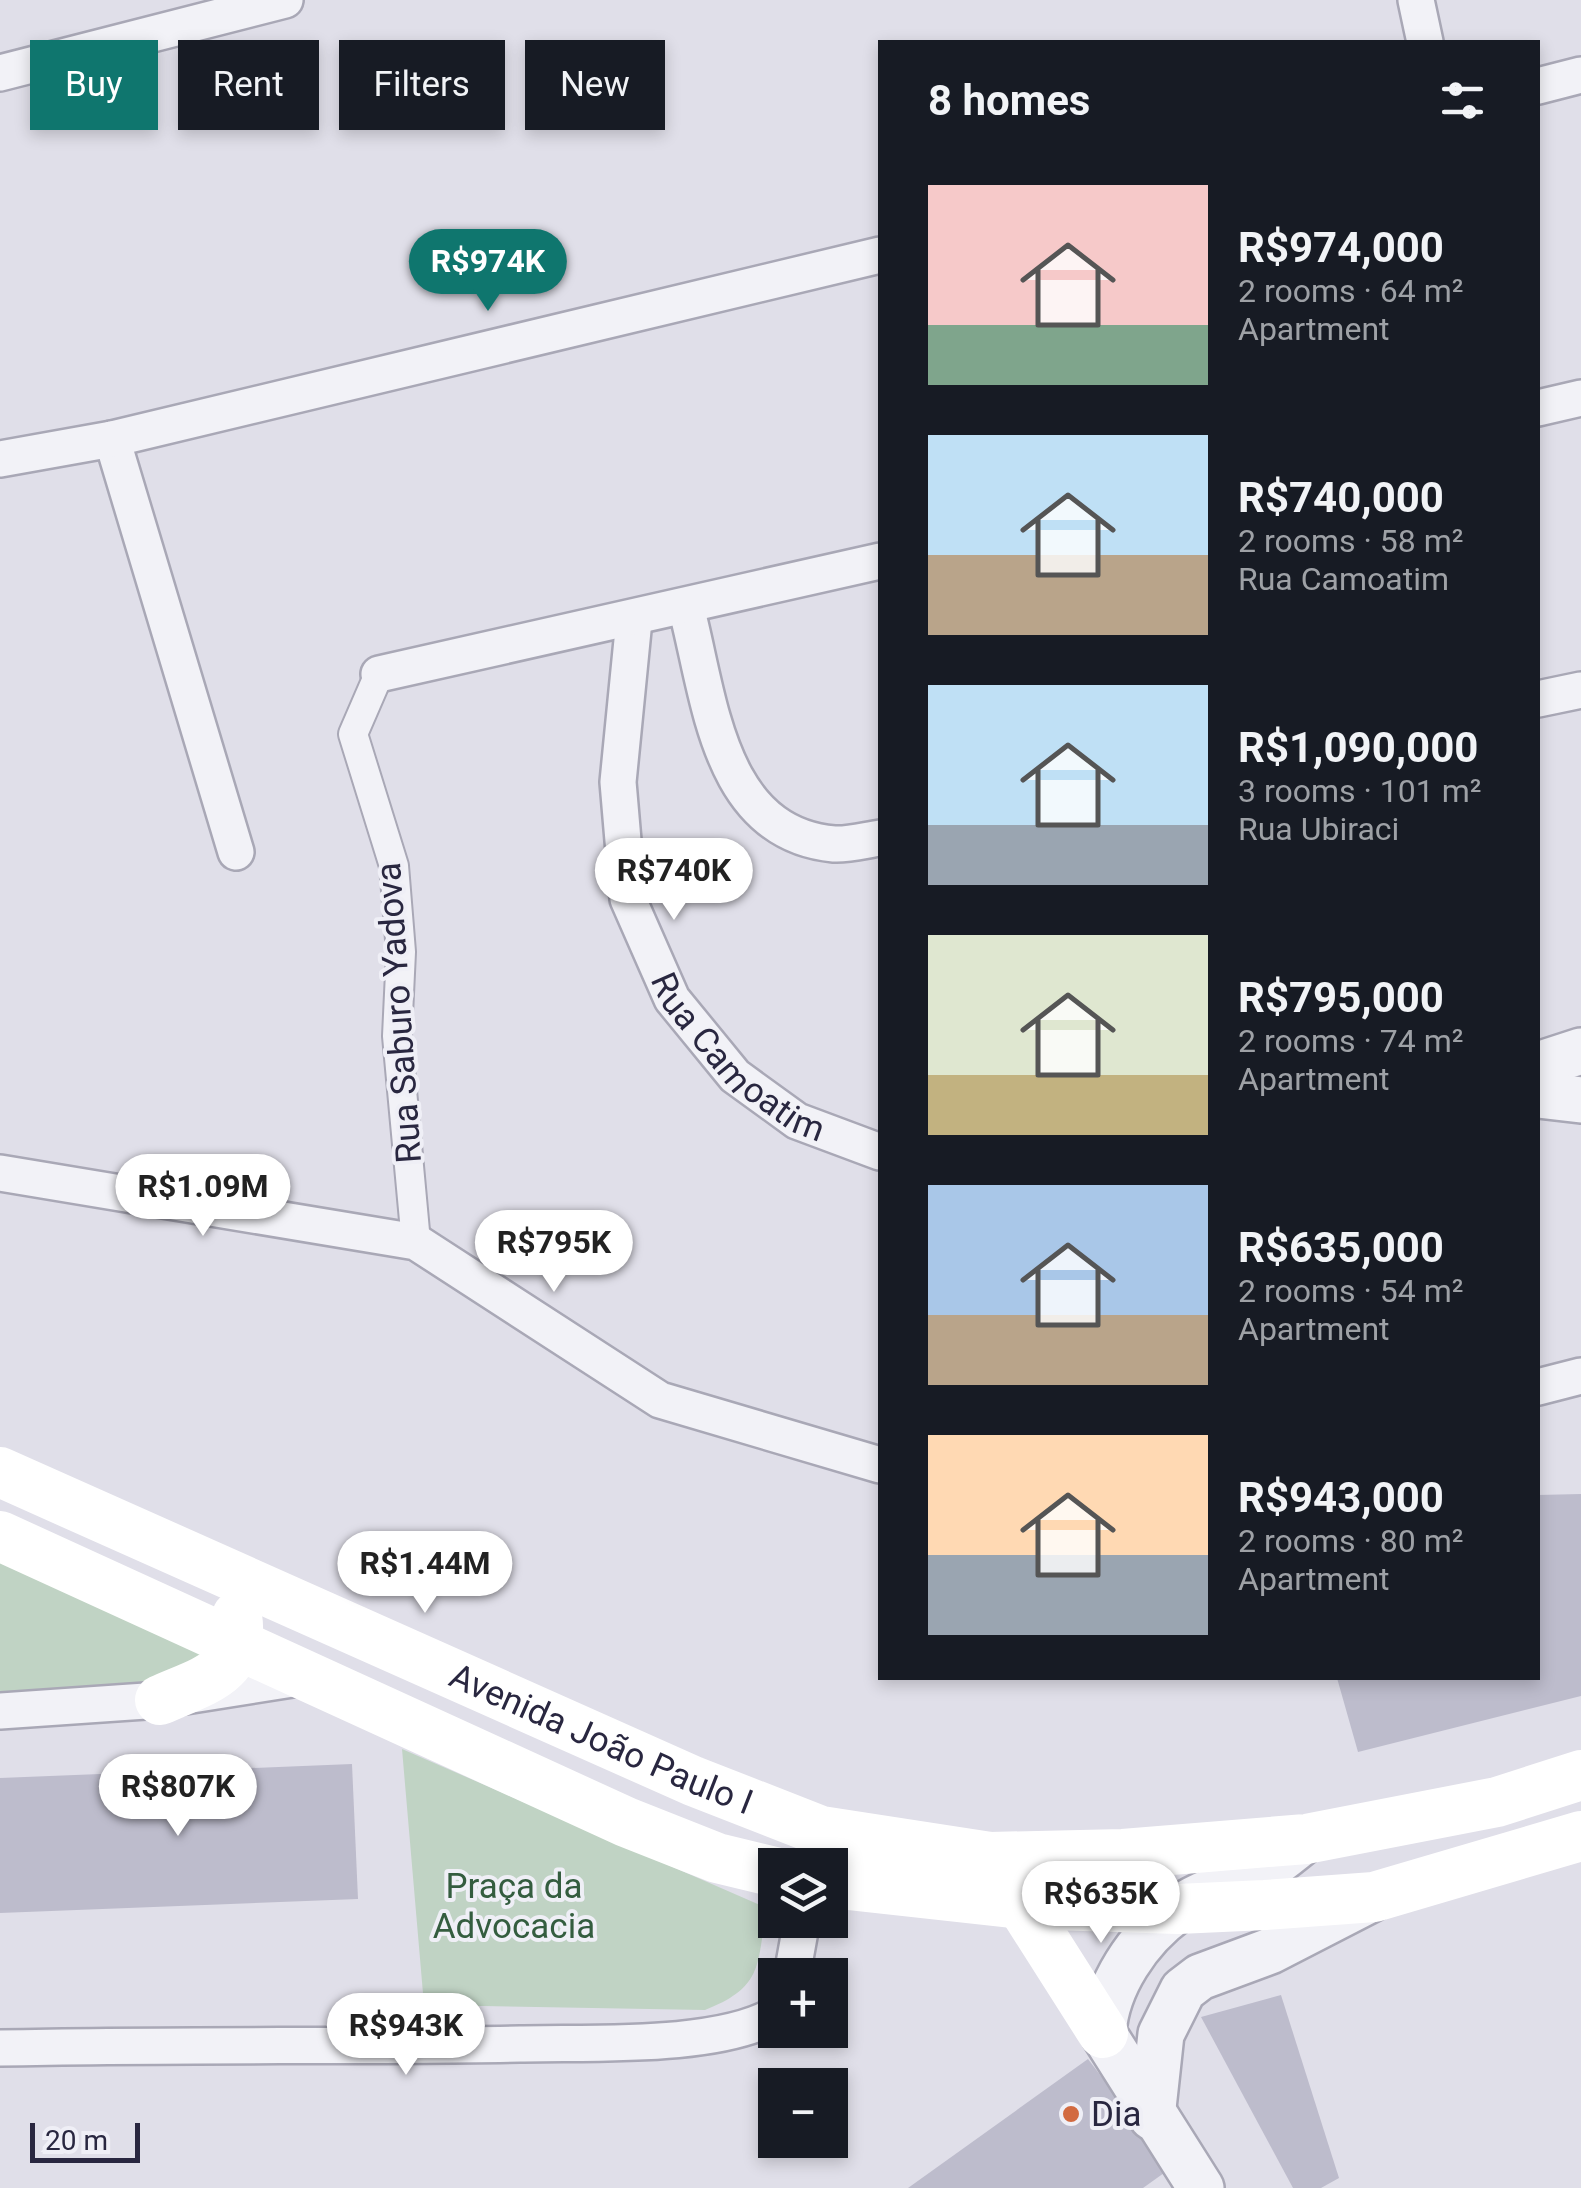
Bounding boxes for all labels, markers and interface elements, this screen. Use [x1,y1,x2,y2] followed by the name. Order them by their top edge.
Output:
[30,40,158,130] chip: Buy
[178,40,319,130] chip: Rent
[339,40,505,130] chip: Filters
[525,40,665,130] chip: New
[1435,73,1490,128] icon: filters
[928,76,1090,125] text: 8 homes
[1238,223,1444,272] text: R$974,000
[1008,225,1128,345] icon: home
[407,229,569,314] pin: R$974K
[431,242,545,280] text: R$974K
[1238,272,1463,310] text: 2 rooms · 64 m²
[1238,310,1390,348] text: Apartment
[1238,473,1444,522] text: R$740,000
[1008,475,1128,595] icon: home
[1238,522,1463,560] text: 2 rooms · 58 m²
[1238,560,1449,598] text: Rua Camoatim
[1238,723,1478,772] text: R$1,090,000
[1008,725,1128,845] icon: home
[1238,772,1481,810] text: 3 rooms · 101 m²
[1238,810,1399,848] text: Rua Ubiraci
[593,838,755,923] pin: R$740K
[617,851,731,889] text: R$740K
[368,861,430,1165] street label: Rua Saburo Yadova
[642,966,830,1150] street label: Rua Camoatim
[1238,973,1444,1022] text: R$795,000
[1008,975,1128,1095] icon: home
[1238,1022,1463,1060] text: 2 rooms · 74 m²
[1238,1060,1390,1098] text: Apartment
[111,1154,295,1239] pin: R$1.09M
[137,1167,269,1205] text: R$1.09M
[473,1210,635,1295] pin: R$795K
[497,1223,611,1261] text: R$795K
[1238,1223,1444,1272] text: R$635,000
[1008,1225,1128,1345] icon: home
[1238,1272,1463,1310] text: 2 rooms · 54 m²
[1238,1310,1390,1348] text: Apartment
[1238,1473,1444,1522] text: R$943,000
[1008,1475,1128,1595] icon: home
[1238,1522,1463,1560] text: 2 rooms · 80 m²
[333,1531,517,1616] pin: R$1.44M
[359,1544,491,1582] text: R$1.44M
[1238,1560,1390,1598] text: Apartment
[443,1655,759,1823] street label: Avenida João Paulo I
[97,1754,259,1839] pin: R$807K
[121,1767,235,1805] text: R$807K
[758,1848,848,2158] map controls
[758,1848,848,1938] button: layers
[1020,1861,1182,1946] pin: R$635K
[433,1866,595,1947] park label: Praça da Advocacia
[1044,1874,1158,1912] text: R$635K
[758,1958,848,2048] button: +
[325,1993,487,2078] pin: R$943K
[349,2006,463,2044] text: R$943K
[758,2068,848,2158] button: −
[1091,2094,1142,2135] place label: Dia
[1060,2103,1082,2125] marker: Dia
[30,2118,140,2162] scale bar
[45,2124,108,2157] text: 20 m

